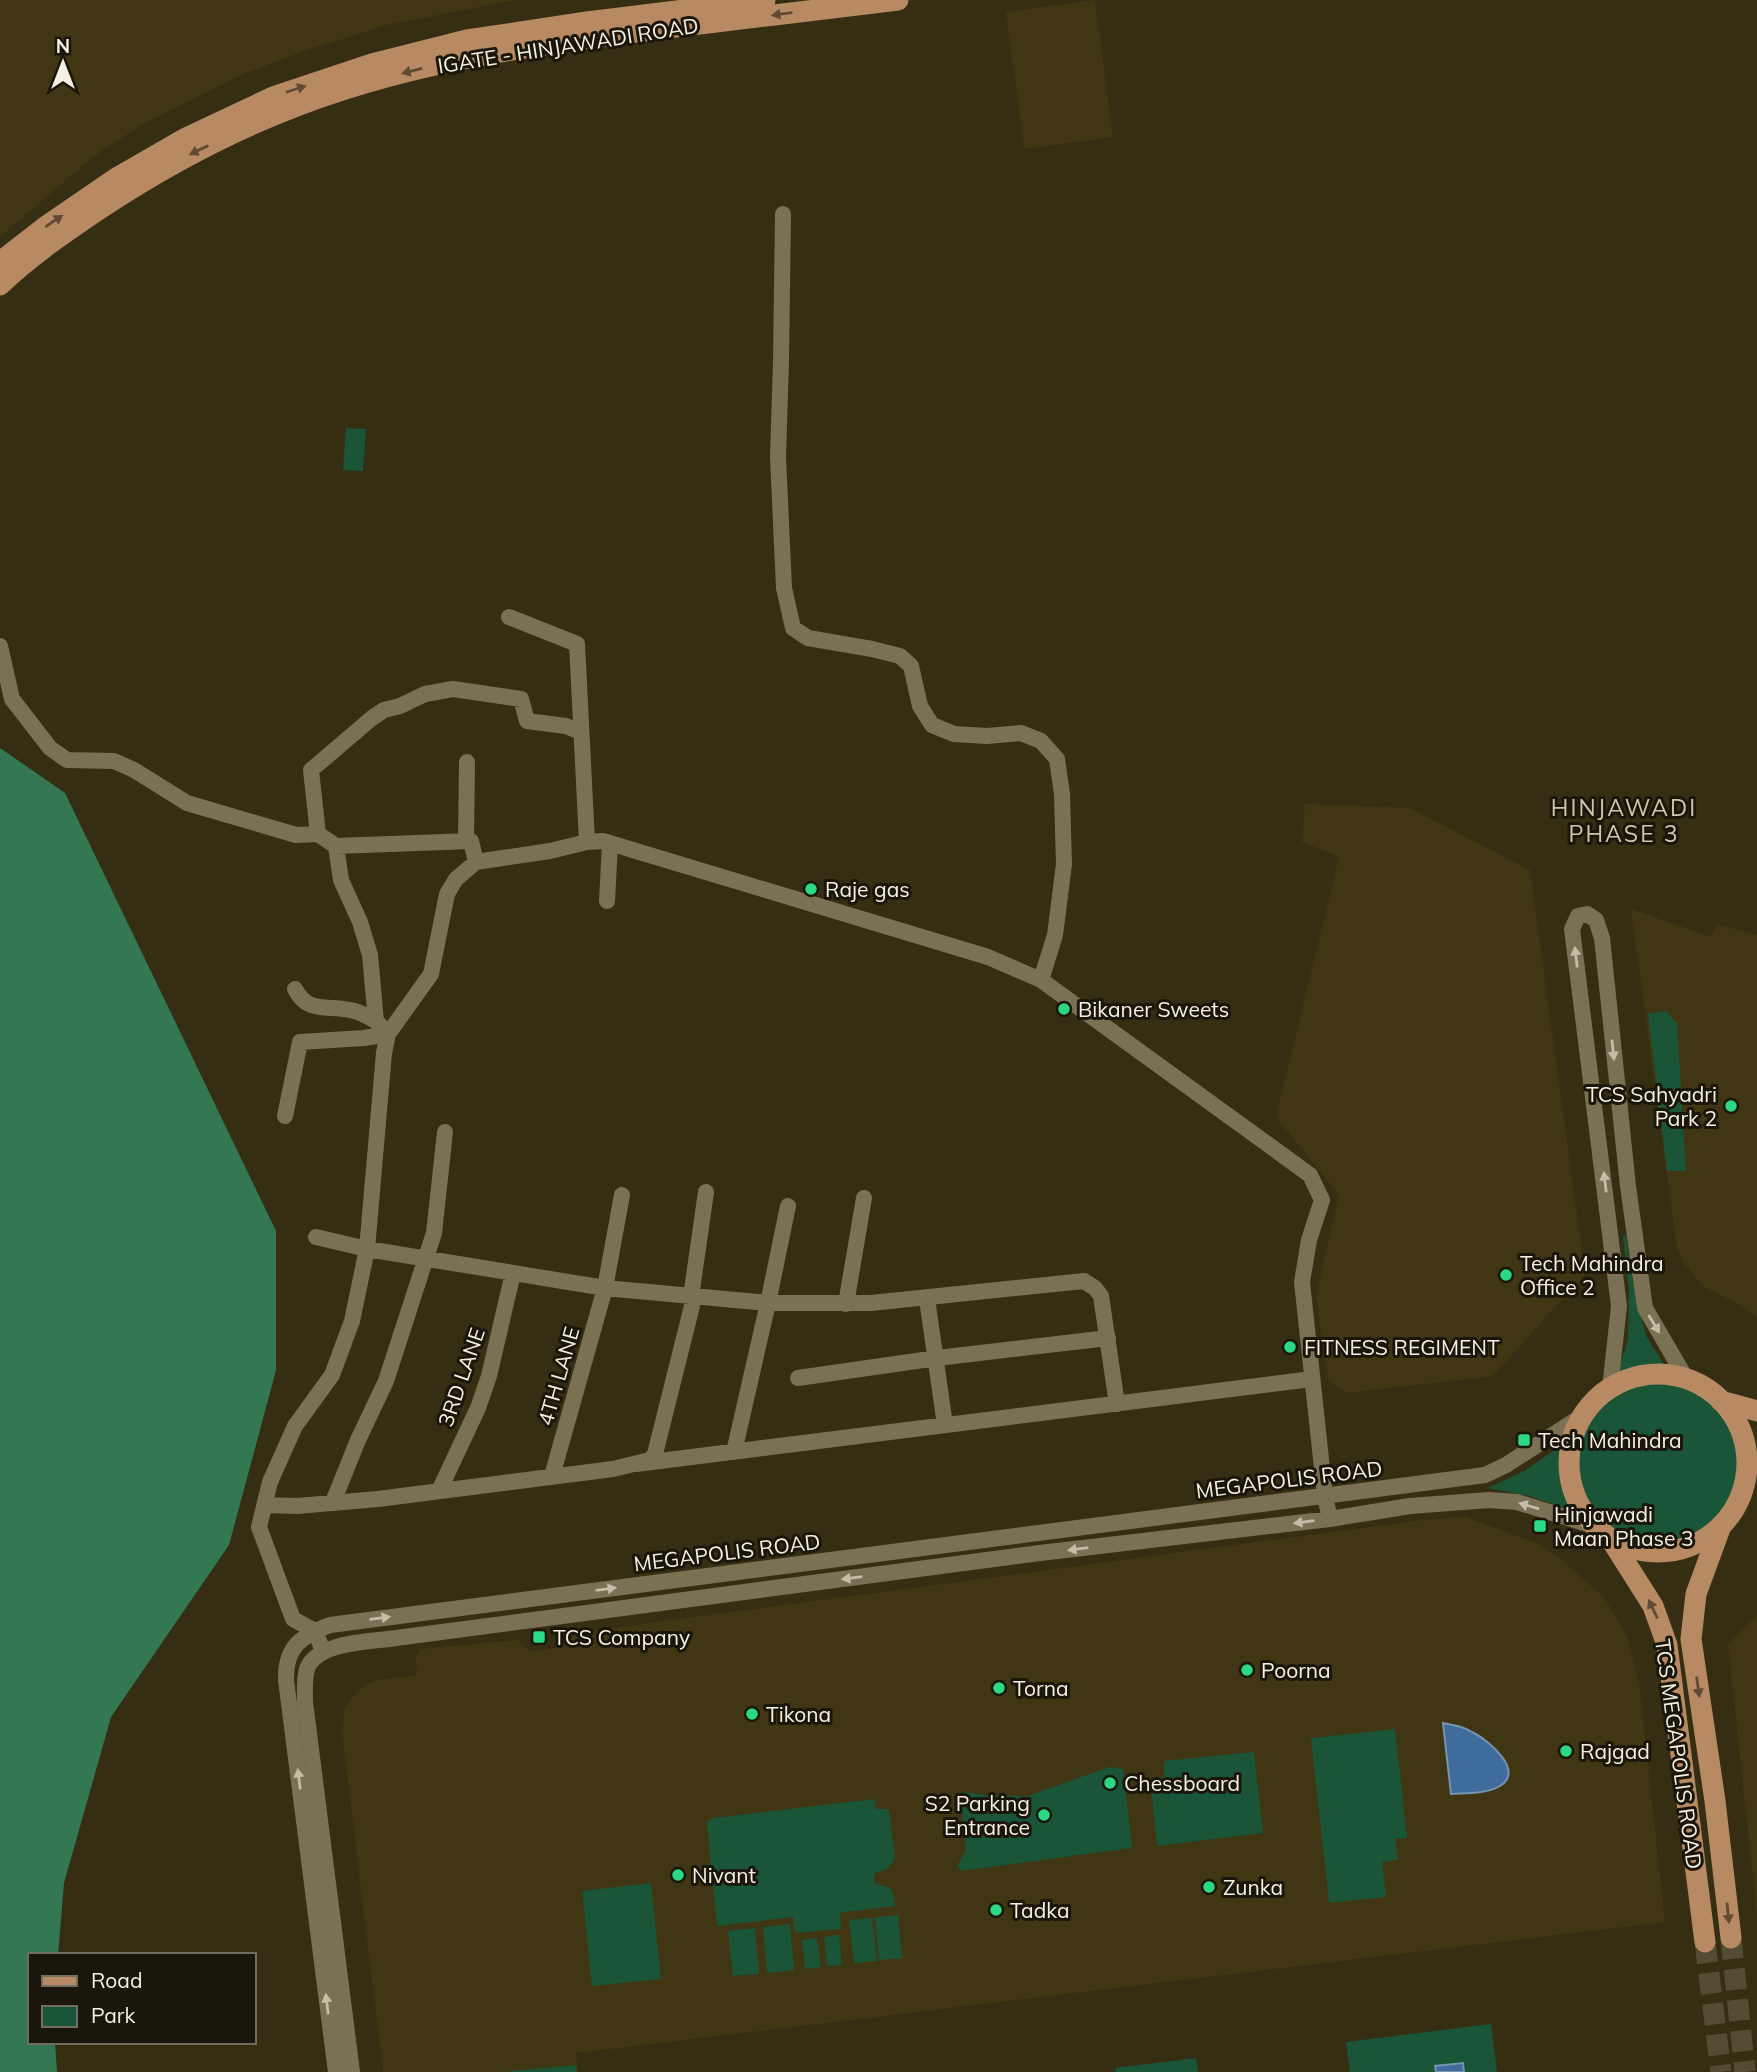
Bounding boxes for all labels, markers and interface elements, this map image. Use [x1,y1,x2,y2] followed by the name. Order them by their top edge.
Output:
[771,9,793,20] one-way arrow
[436,12,700,78] street label: IGATE - HINJAWADI ROAD
[28,28,98,98] north arrow
[56,34,70,58] text: N
[401,66,423,77] one-way arrow
[286,83,307,94] one-way arrow
[189,145,209,156] one-way arrow
[45,214,63,228] one-way arrow
[1551,793,1697,848] district label: HINJAWADI PHASE 3
[825,876,910,902] place label: Raje gas
[803,881,819,897] marker: Raje gas
[1570,946,1581,968] one-way arrow
[1078,996,1229,1022] place label: Bikaner Sweets
[1056,1001,1072,1017] marker: Bikaner Sweets
[1608,1039,1619,1061] one-way arrow
[1586,1081,1717,1131] place label: TCS Sahyadri Park 2
[1723,1098,1739,1114] marker: TCS Sahyadri Park 2
[1599,1171,1610,1193] one-way arrow
[1520,1250,1664,1300] place label: Tech Mahindra Office 2
[1498,1267,1514,1283] marker: Tech Mahindra Office 2
[1648,1314,1660,1333] one-way arrow
[432,1324,490,1430] street label: 3RD LANE
[532,1324,584,1428] street label: 4TH LANE
[1304,1334,1500,1360] place label: FITNESS REGIMENT
[1282,1339,1298,1355] marker: FITNESS REGIMENT
[1538,1427,1682,1453] place label: Tech Mahindra
[1516,1432,1532,1448] marker: Tech Mahindra
[1194,1455,1384,1503] street label: MEGAPOLIS ROAD
[1518,1500,1539,1510] one-way arrow
[1554,1501,1694,1551] place label: Hinjawadi Maan Phase 3
[1293,1517,1315,1528] one-way arrow
[1532,1518,1548,1534] marker: Hinjawadi Maan Phase 3
[632,1528,822,1576] street label: MEGAPOLIS ROAD
[1067,1544,1089,1555] one-way arrow
[841,1573,863,1584] one-way arrow
[595,1584,617,1595] one-way arrow
[1648,1599,1659,1619] one-way arrow
[369,1613,391,1624] one-way arrow
[553,1624,690,1650] place label: TCS Company
[531,1629,547,1645] marker: TCS Company
[1650,1637,1708,1871] street label: TCS MEGAPOLIS ROAD
[1261,1657,1331,1683] place label: Poorna
[1239,1662,1255,1678] marker: Poorna
[1013,1675,1069,1701] place label: Torna
[1693,1677,1704,1699] one-way arrow
[991,1680,1007,1696] marker: Torna
[766,1701,831,1727] place label: Tikona
[744,1706,760,1722] marker: Tikona
[1580,1738,1650,1764] place label: Rajgad
[1558,1743,1574,1759] marker: Rajgad
[293,1767,304,1789] one-way arrow
[1124,1770,1240,1796] place label: Chessboard
[1102,1775,1118,1791] marker: Chessboard
[925,1790,1030,1840] place label: S2 Parking Entrance
[1036,1807,1052,1823] marker: S2 Parking Entrance
[692,1862,756,1888] place label: Nivant
[670,1867,686,1883] marker: Nivant
[1223,1874,1283,1900] place label: Zunka
[1201,1879,1217,1895] marker: Zunka
[1010,1897,1070,1923] place label: Tadka
[988,1902,1004,1918] marker: Tadka
[1723,1902,1734,1924] one-way arrow
[28,1953,256,2044] legend
[91,1967,142,1993] text: Road
[322,1993,333,2015] one-way arrow
[91,2002,135,2028] text: Park

